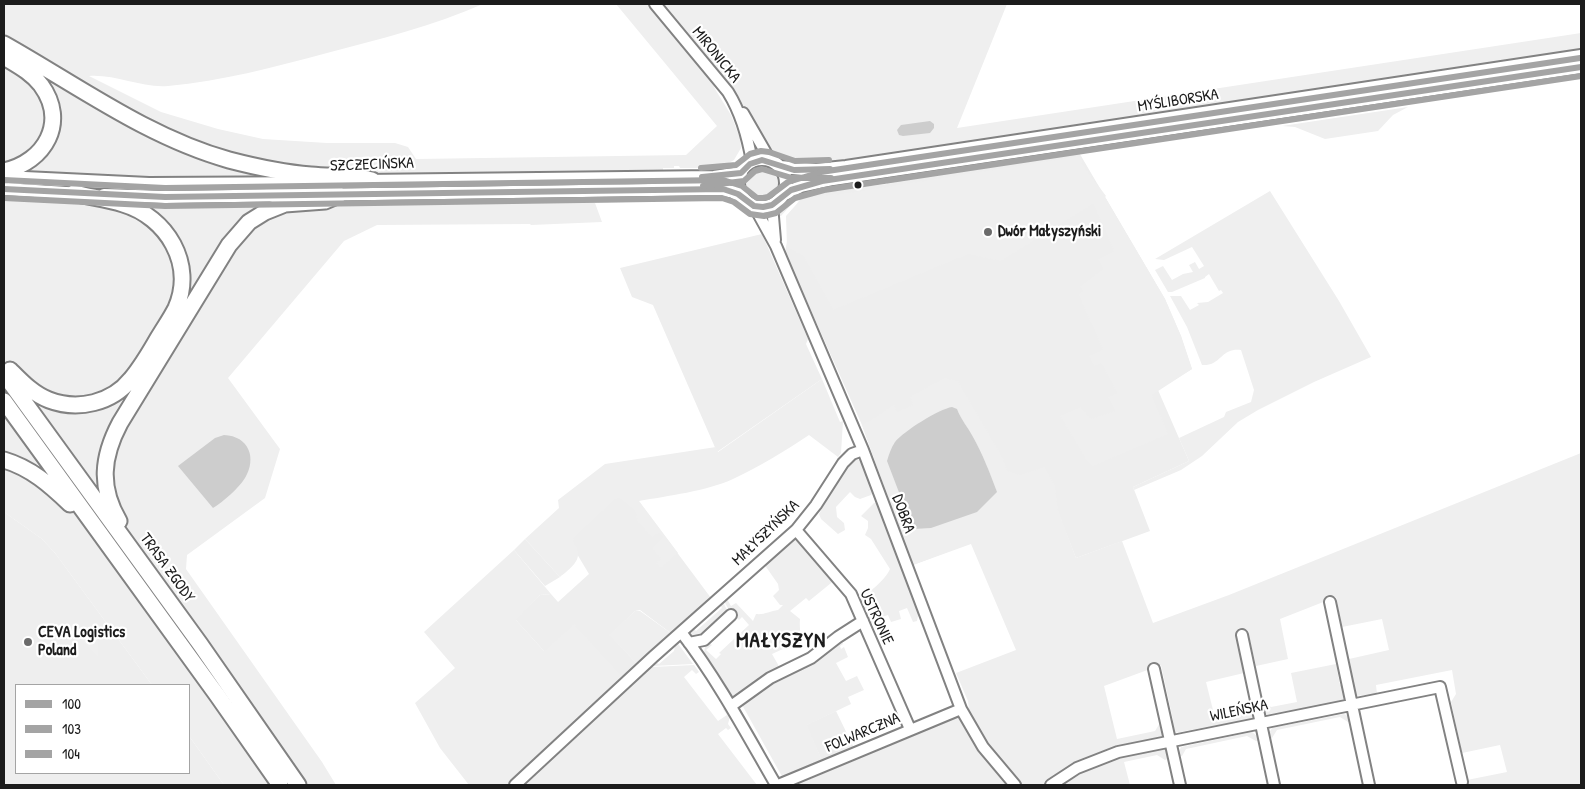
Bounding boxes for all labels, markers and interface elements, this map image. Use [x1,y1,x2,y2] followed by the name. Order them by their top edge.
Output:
[688,23,744,87] street label: MIRONICKA
[1136,85,1220,117] street label: MYŚLIBORSKA
[330,154,414,176] street label: SZCZECIŃSKA
[853,180,863,190] unlabelled marker
[998,222,1101,242] place label: Dwór Małyszyński
[982,226,994,238] marker: Dwór Małyszyński
[887,492,919,536] street label: DOBRA
[728,496,804,570] street label: MAŁYSZYŃSKA
[136,530,198,606] street label: TRASA ZGODY
[855,586,897,648] street label: USTRONIE
[38,623,125,661] place label: CEVA Logistics Poland
[735,628,827,654] district label: MAŁYSZYN
[22,636,34,648] marker: CEVA Logistics Poland
[15,684,190,774] legend
[62,693,81,714] text: 100
[1208,696,1270,726] street label: WILEŃSKA
[823,709,903,757] street label: FOLWARCZNA
[62,718,81,739] text: 103
[62,743,80,764] text: 104

